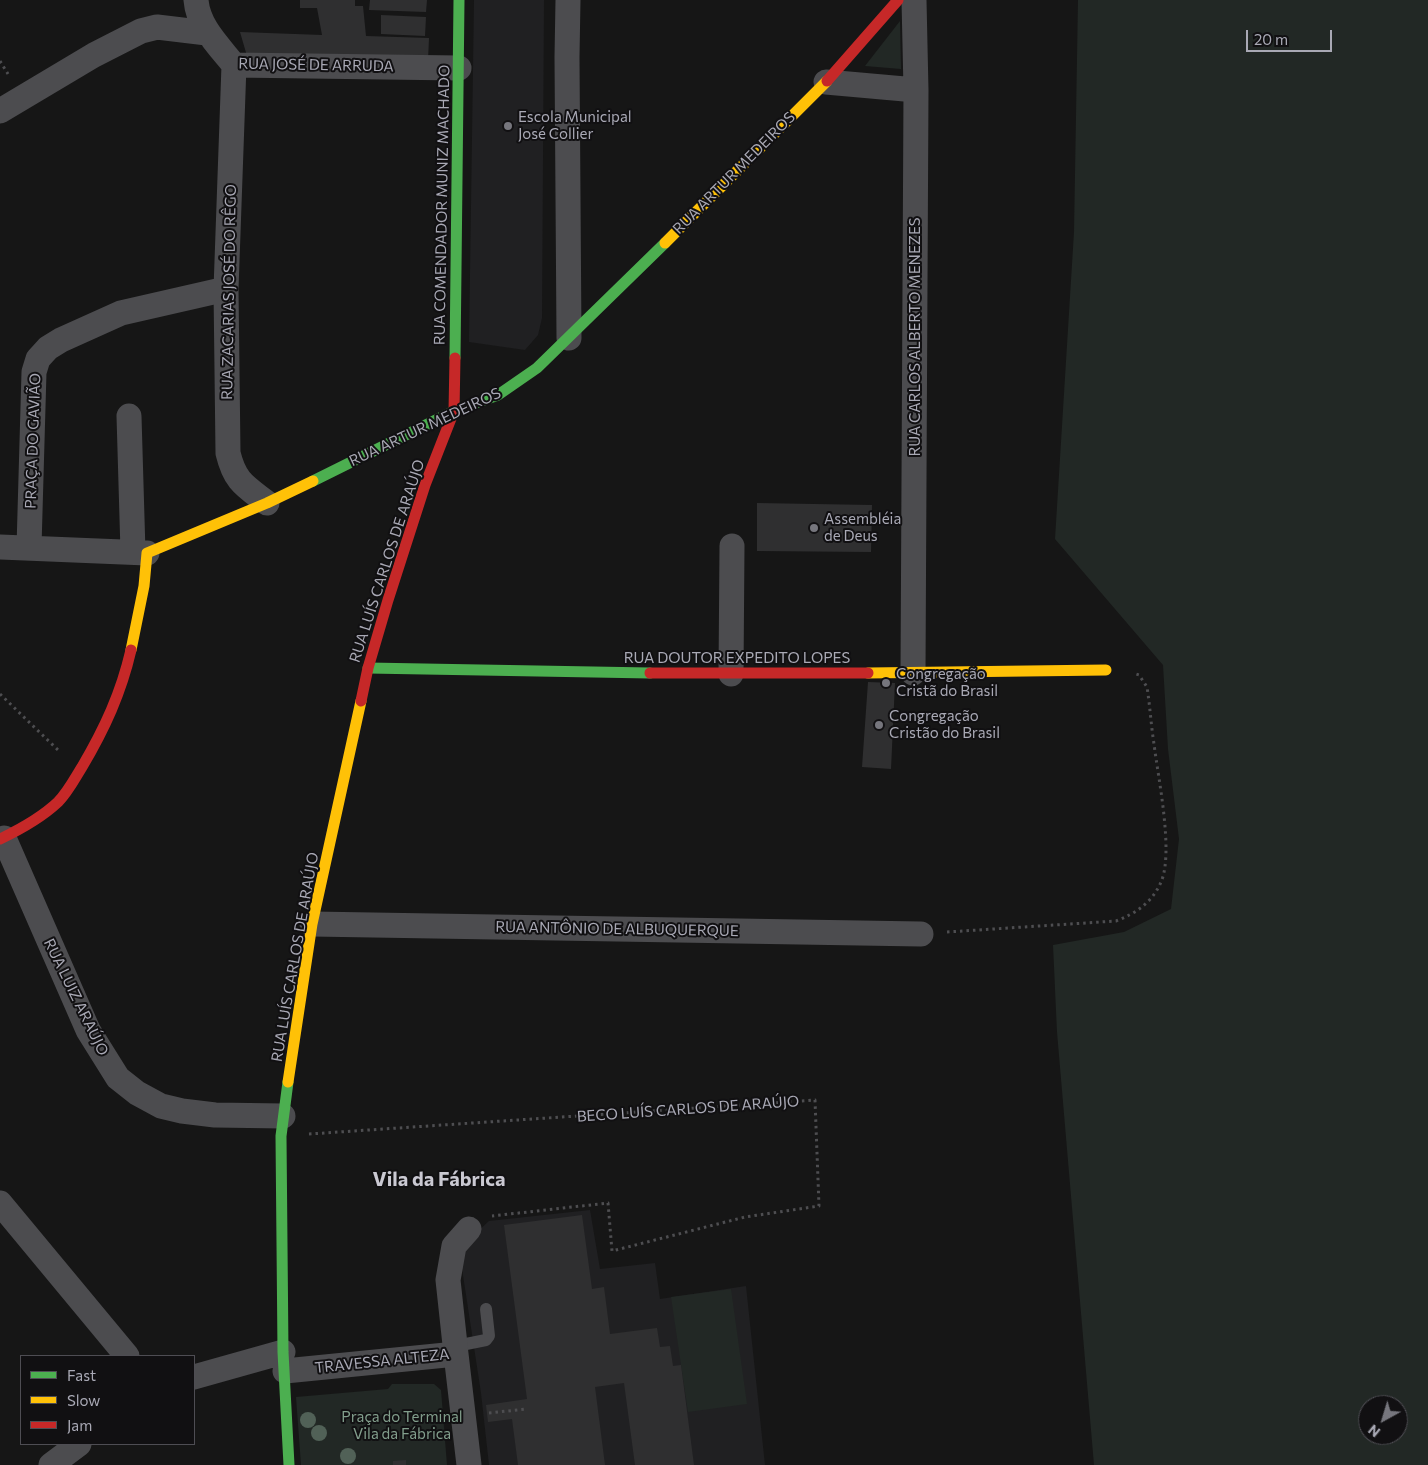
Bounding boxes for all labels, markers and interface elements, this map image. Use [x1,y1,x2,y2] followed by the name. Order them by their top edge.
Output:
[1248,20,1334,52] scale bar
[1254,30,1288,48] text: 20 m
[238,55,394,75] street label: RUA JOSÉ DE ARRUDA
[431,65,453,345] street label: RUA COMENDADOR MUNIZ MACHADO
[518,108,632,143] place label: Escola Municipal José Collier
[669,108,799,238] street label: RUA ARTUR MEDEIROS
[502,120,514,132] marker: Escola Municipal José Collier
[218,184,240,400] street label: RUA ZACARIAS JOSÉ DO RÊGO
[906,217,924,457] street label: RUA CARLOS ALBERTO MENEZES
[22,373,44,509] street label: PRAÇA DO GAVIÃO
[346,384,504,470] street label: RUA ARTUR MEDEIROS
[346,457,428,665] street label: RUA LUÍS CARLOS DE ARAÚJO
[824,510,901,545] place label: Assembléia de Deus
[808,522,820,534] marker: Assembléia de Deus
[624,649,850,667] street label: RUA DOUTOR EXPEDITO LOPES
[896,665,998,700] place label: Congregação Cristã do Brasil
[880,677,892,689] marker: Congregação Cristã do Brasil
[889,707,1000,742] place label: Congregação Cristão do Brasil
[873,719,885,731] marker: Congregação Cristão do Brasil
[268,851,322,1063] street label: RUA LUÍS CARLOS DE ARAÚJO
[495,918,739,940] street label: RUA ANTÔNIO DE ALBUQUERQUE
[40,936,112,1058] street label: RUA LUIZ ARAÚJO
[576,1092,800,1126] street label: BECO LUÍS CARLOS DE ARAÚJO
[372,1167,506,1191] district label: Vila da Fábrica
[314,1345,450,1377] street label: TRAVESSA ALTEZA
[20,1355,195,1445] legend
[67,1366,96,1384] text: Fast
[67,1391,100,1409] text: Slow
[1358,1395,1408,1445] north arrow
[341,1408,463,1443] park label: Praça do Terminal Vila da Fábrica
[67,1416,92,1434] text: Jam
[1364,1421,1383,1441] text: N

